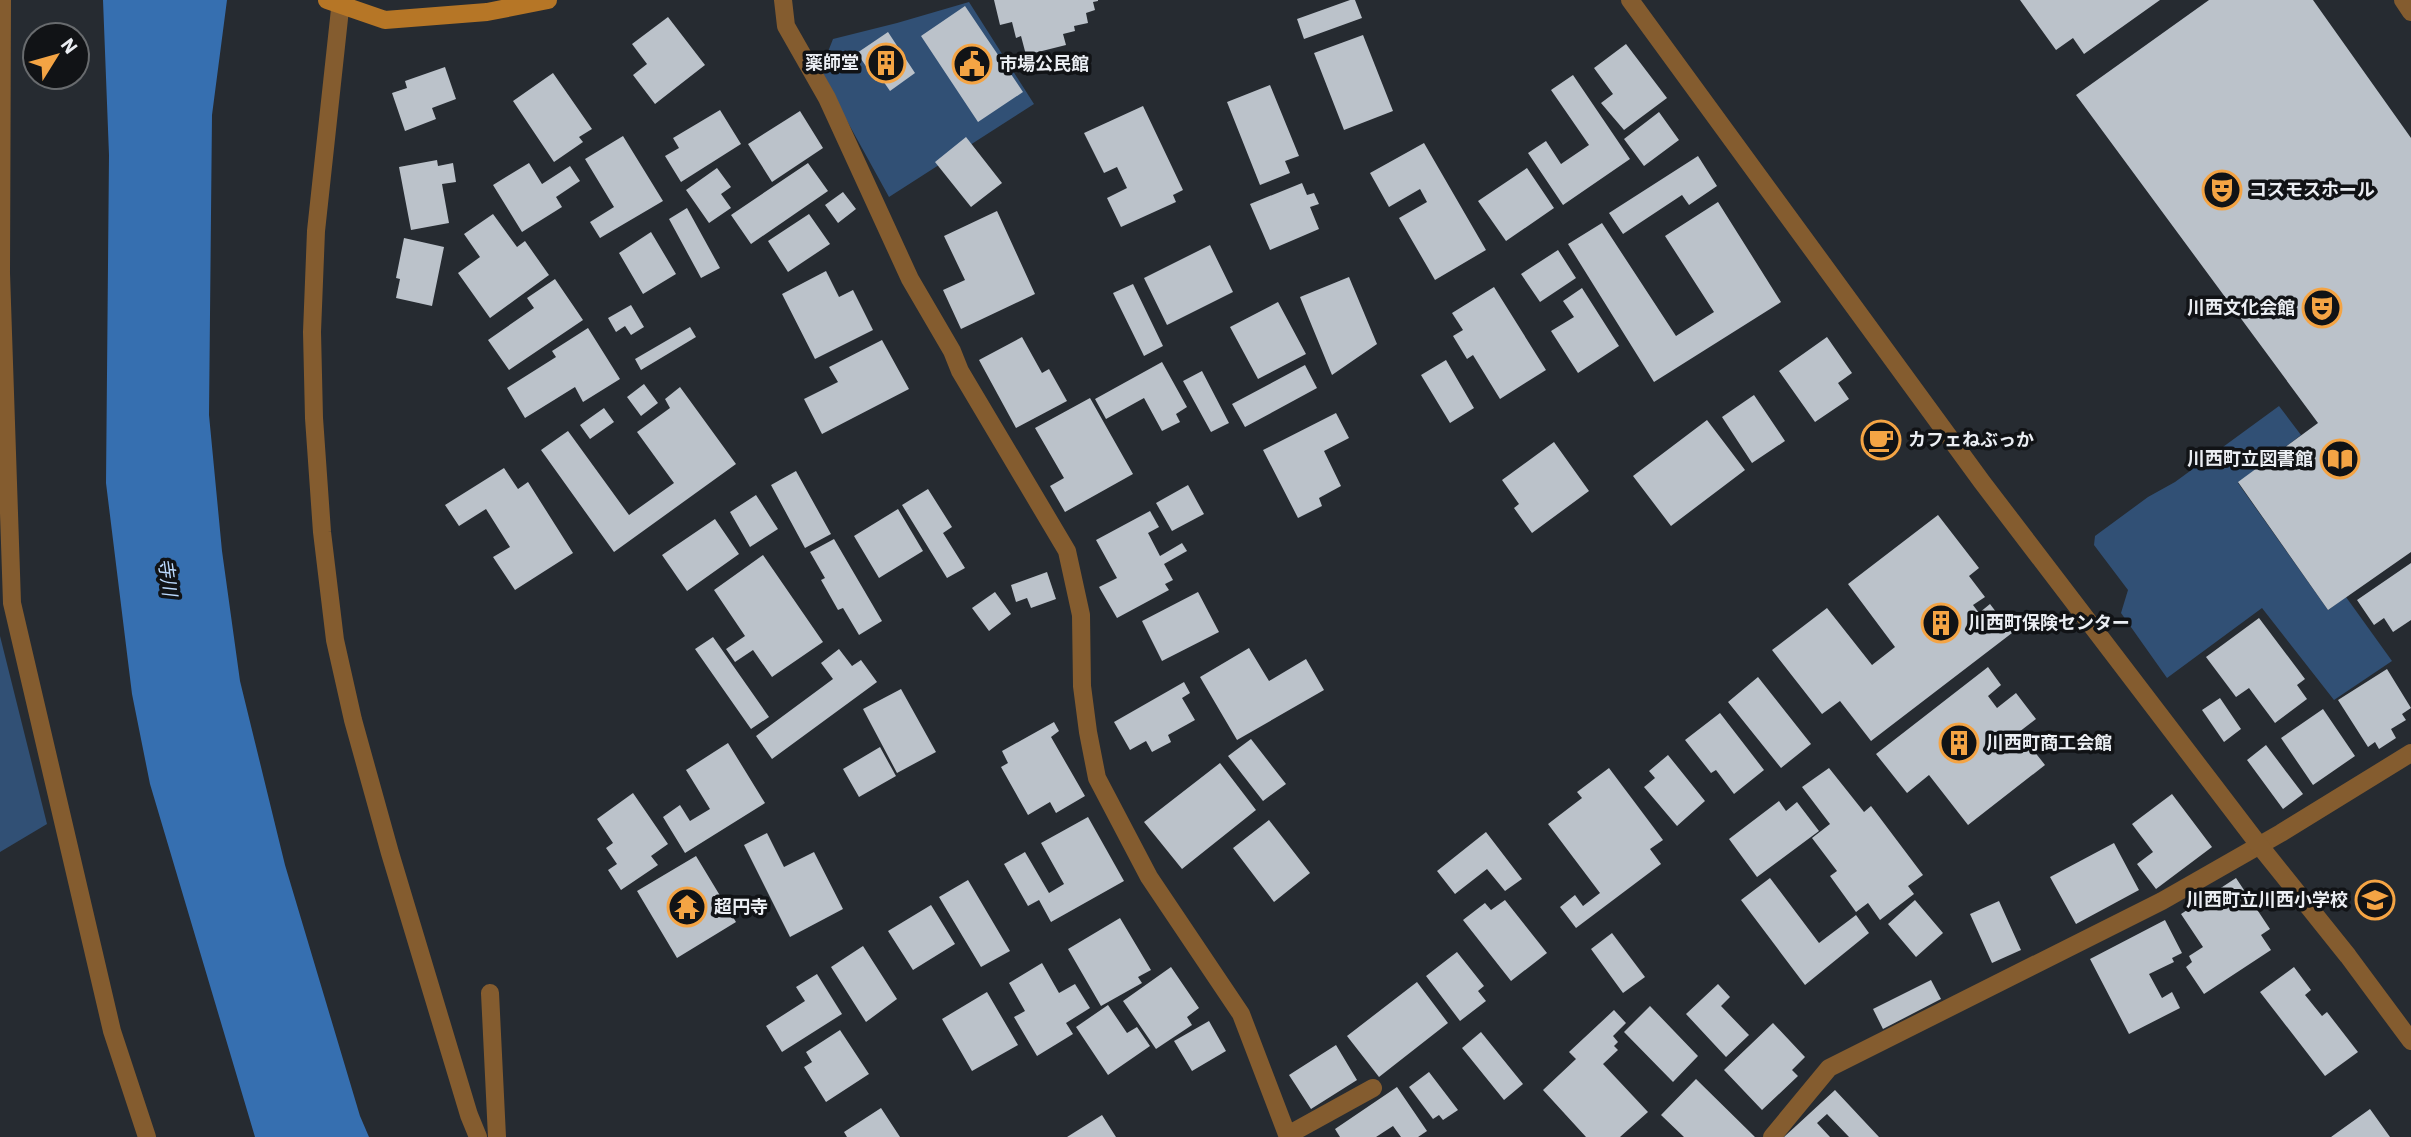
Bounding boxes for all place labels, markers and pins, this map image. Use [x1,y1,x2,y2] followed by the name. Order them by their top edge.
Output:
[865,42,907,84] building icon: 薬師堂
[951,43,993,85] public building icon: 市場公民館
[805,51,859,74] place label: 薬師堂
[999,52,1089,75] place label: 市場公民館
[2201,169,2243,211] theatre icon: コスモスホール
[2249,178,2375,201] place label: コスモスホール
[2301,287,2343,329] theatre icon: 川西文化会館
[2187,296,2295,319] place label: 川西文化会館
[1860,419,1902,461] cafe icon: カフェねぶっか
[1908,428,2034,451] place label: カフェねぶっか
[2319,438,2361,480] library icon: 川西町立図書館
[2187,447,2313,470] place label: 川西町立図書館
[1920,602,1962,644] building icon: 川西町保険センター
[1968,611,2130,634] place label: 川西町保険センター
[1938,722,1980,764] building icon: 川西町商工会館
[1986,731,2112,754] place label: 川西町商工会館
[2354,879,2396,921] school or university icon: 川西町立川西小学校
[666,886,708,928] temple icon: 超円寺
[2186,888,2348,911] place label: 川西町立川西小学校
[714,895,768,918] place label: 超円寺

